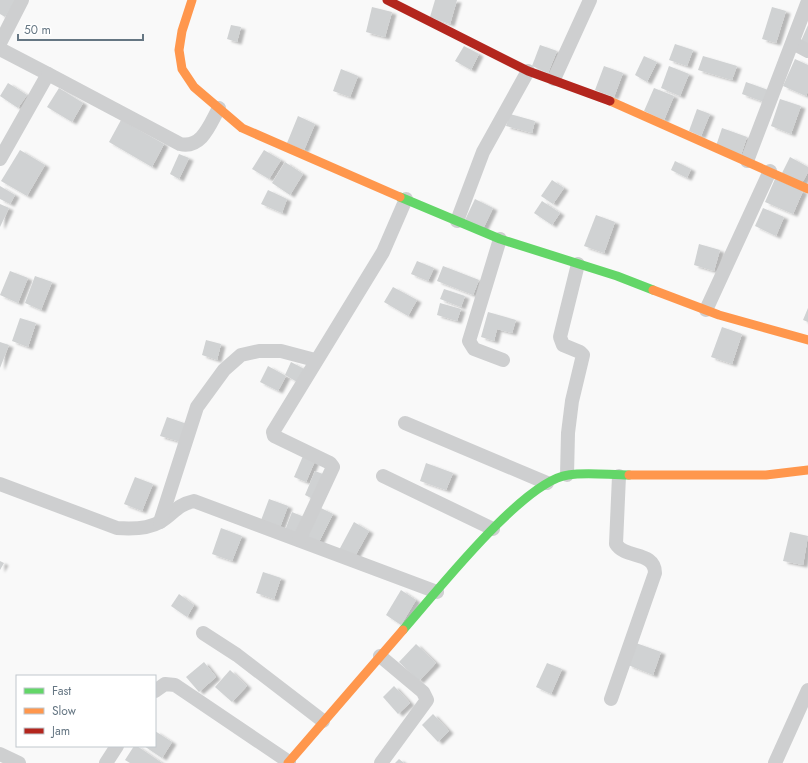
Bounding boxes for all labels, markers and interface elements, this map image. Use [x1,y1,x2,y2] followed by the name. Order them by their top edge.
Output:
[18,16,143,42] scale bar
[24,21,51,39] text: 50 m
[16,675,156,747] legend
[52,682,71,700] text: Fast
[52,702,77,720] text: Slow
[50,722,70,740] text: Jam

